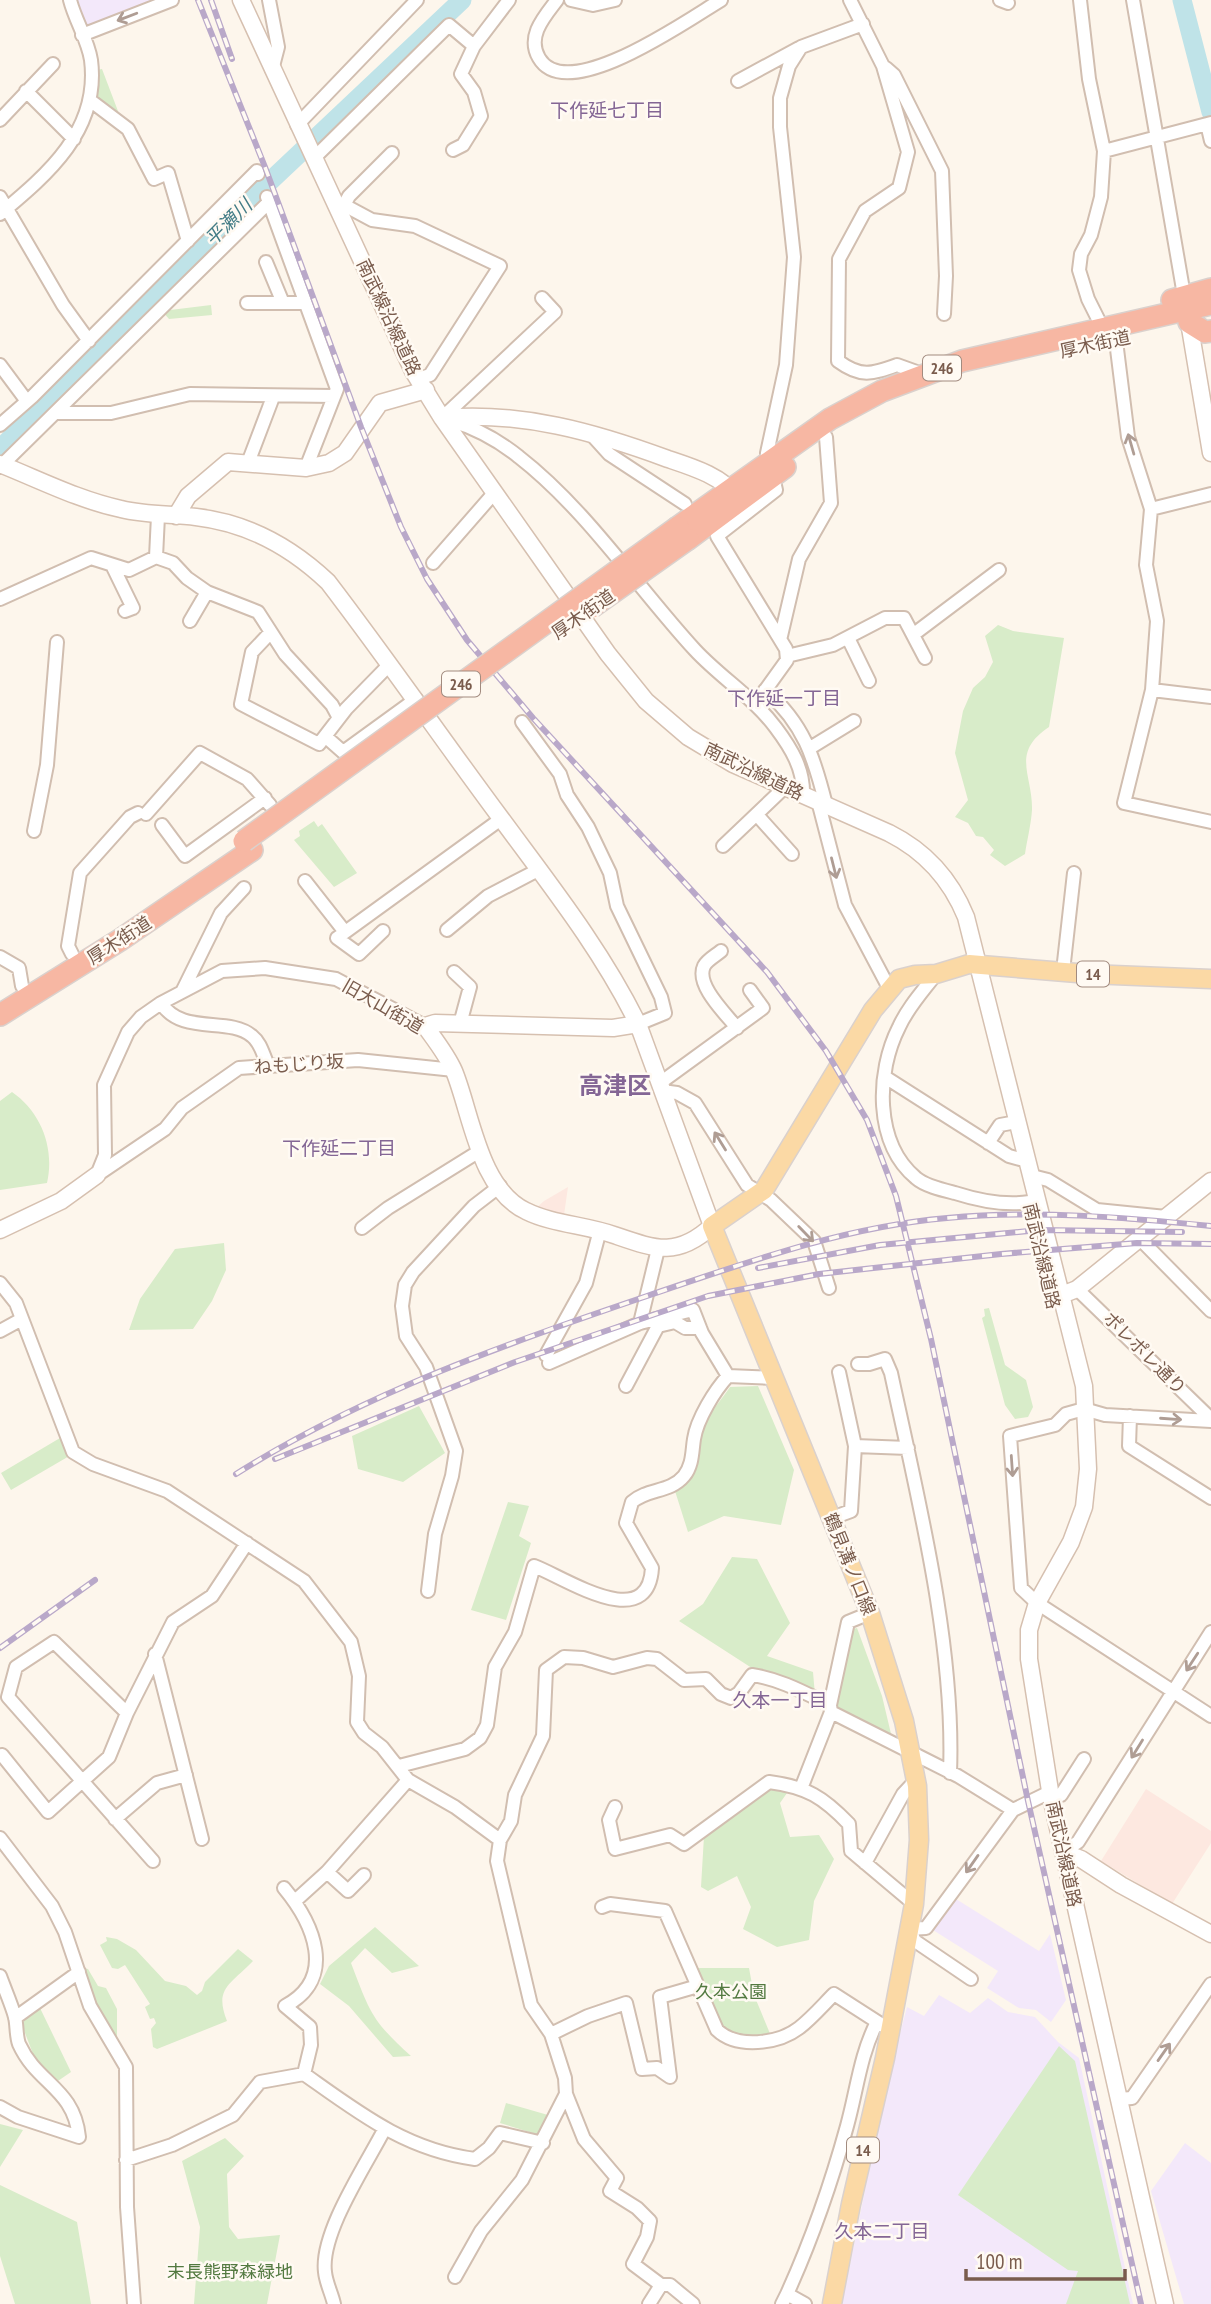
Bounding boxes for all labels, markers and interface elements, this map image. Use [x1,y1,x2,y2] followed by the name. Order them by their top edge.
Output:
[116,12,138,25] one-way arrow
[550,98,664,122] district label: 下作延七丁目
[199,192,258,251] water label: 平瀬川
[352,255,426,379] street label: 南武線沿線道路
[1057,325,1133,363] street label: 厚木街道
[923,356,961,380] road number: 246
[1123,433,1136,455] one-way arrow
[547,584,619,644] street label: 厚木街道
[442,671,480,696] road number: 246
[727,686,841,710] district label: 下作延一丁目
[700,737,808,805] street label: 南武沿線道路
[828,856,841,879] one-way arrow
[83,911,155,969] street label: 厚木街道
[1077,962,1109,986] road number: 14
[338,974,428,1038] street label: 旧大山街道
[253,1049,345,1079] street label: ねもじり坂
[579,1070,651,1101] district label: 高津区
[712,1131,726,1151] one-way arrow
[282,1136,396,1160] district label: 下作延二丁目
[1019,1201,1065,1311] street label: 南武沿線道路
[797,1225,814,1242] one-way arrow
[1099,1307,1191,1399] street label: ポレポレ通り
[1160,1413,1182,1426] one-way arrow
[1005,1454,1018,1477] one-way arrow
[819,1510,881,1618] street label: 鶴見溝ノ口線
[1185,1652,1199,1671] one-way arrow
[732,1688,828,1712] district label: 久本一丁目
[1129,1739,1143,1759] one-way arrow
[1042,1799,1086,1909] street label: 南武沿線道路
[965,1854,979,1873] one-way arrow
[695,1980,767,2003] park label: 久本公園
[1157,2043,1171,2062] one-way arrow
[847,2138,879,2162] road number: 14
[834,2219,930,2243] district label: 久本二丁目
[966,2238,1125,2282] scale bar
[976,2248,1022,2275] text: 100 m
[167,2260,293,2283] park label: 末長熊野森緑地

